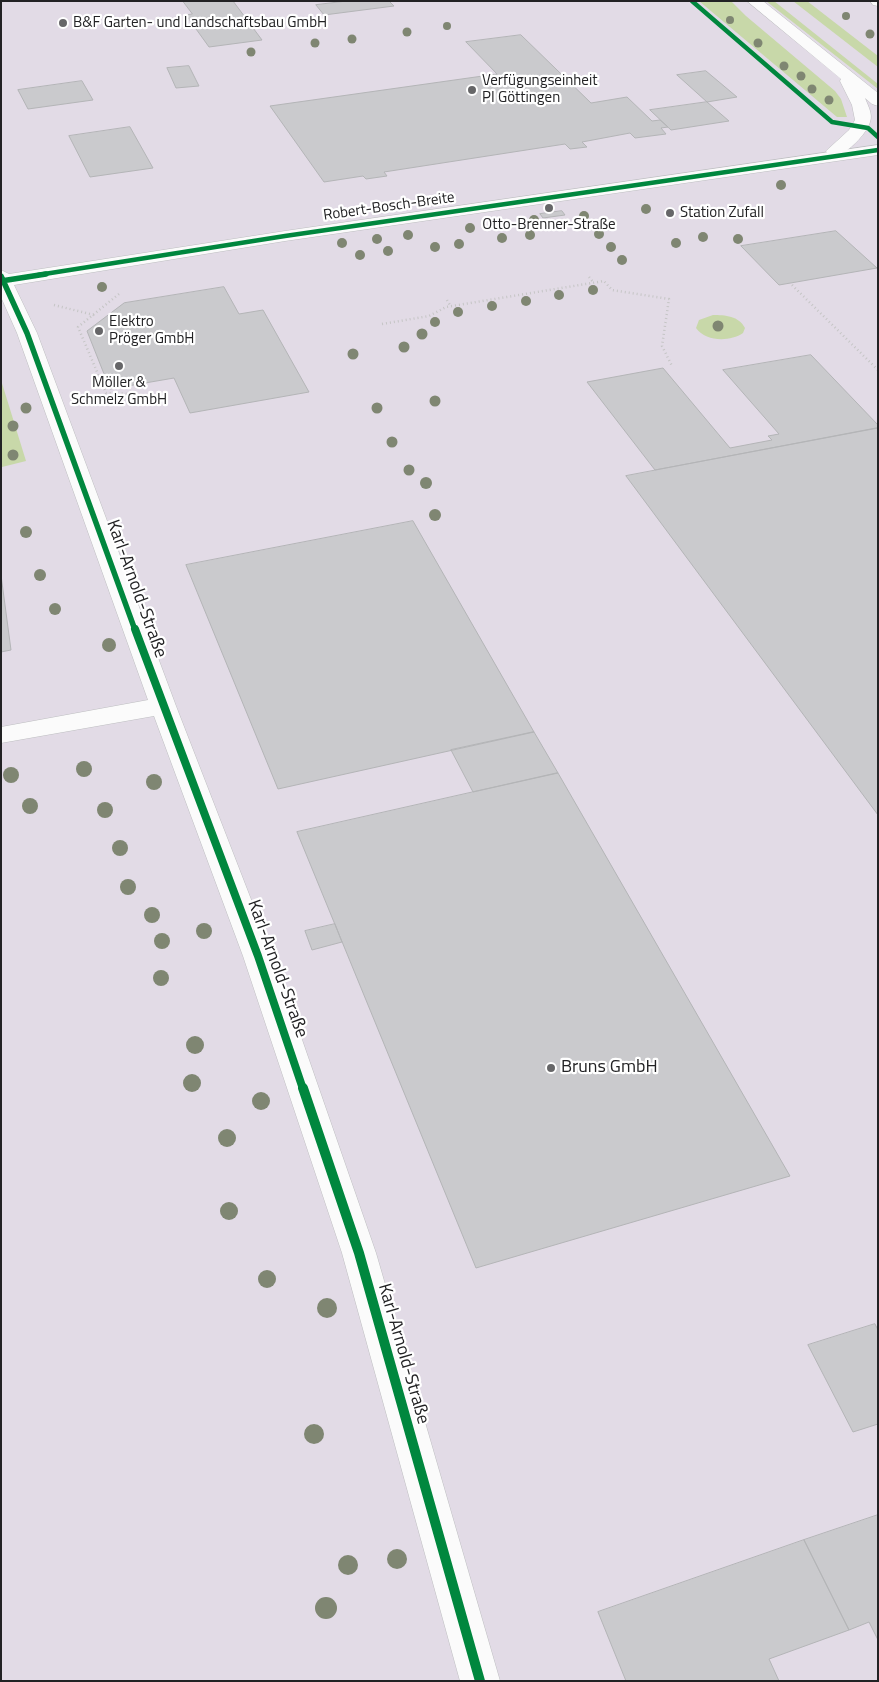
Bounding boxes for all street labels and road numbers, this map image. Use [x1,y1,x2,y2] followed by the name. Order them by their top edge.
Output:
[322,189,456,225] street label: Robert-Bosch-Breite
[101,517,171,661] street label: Karl-Arnold-Straße
[242,897,312,1041] street label: Karl-Arnold-Straße
[373,1281,433,1427] street label: Karl-Arnold-Straße

